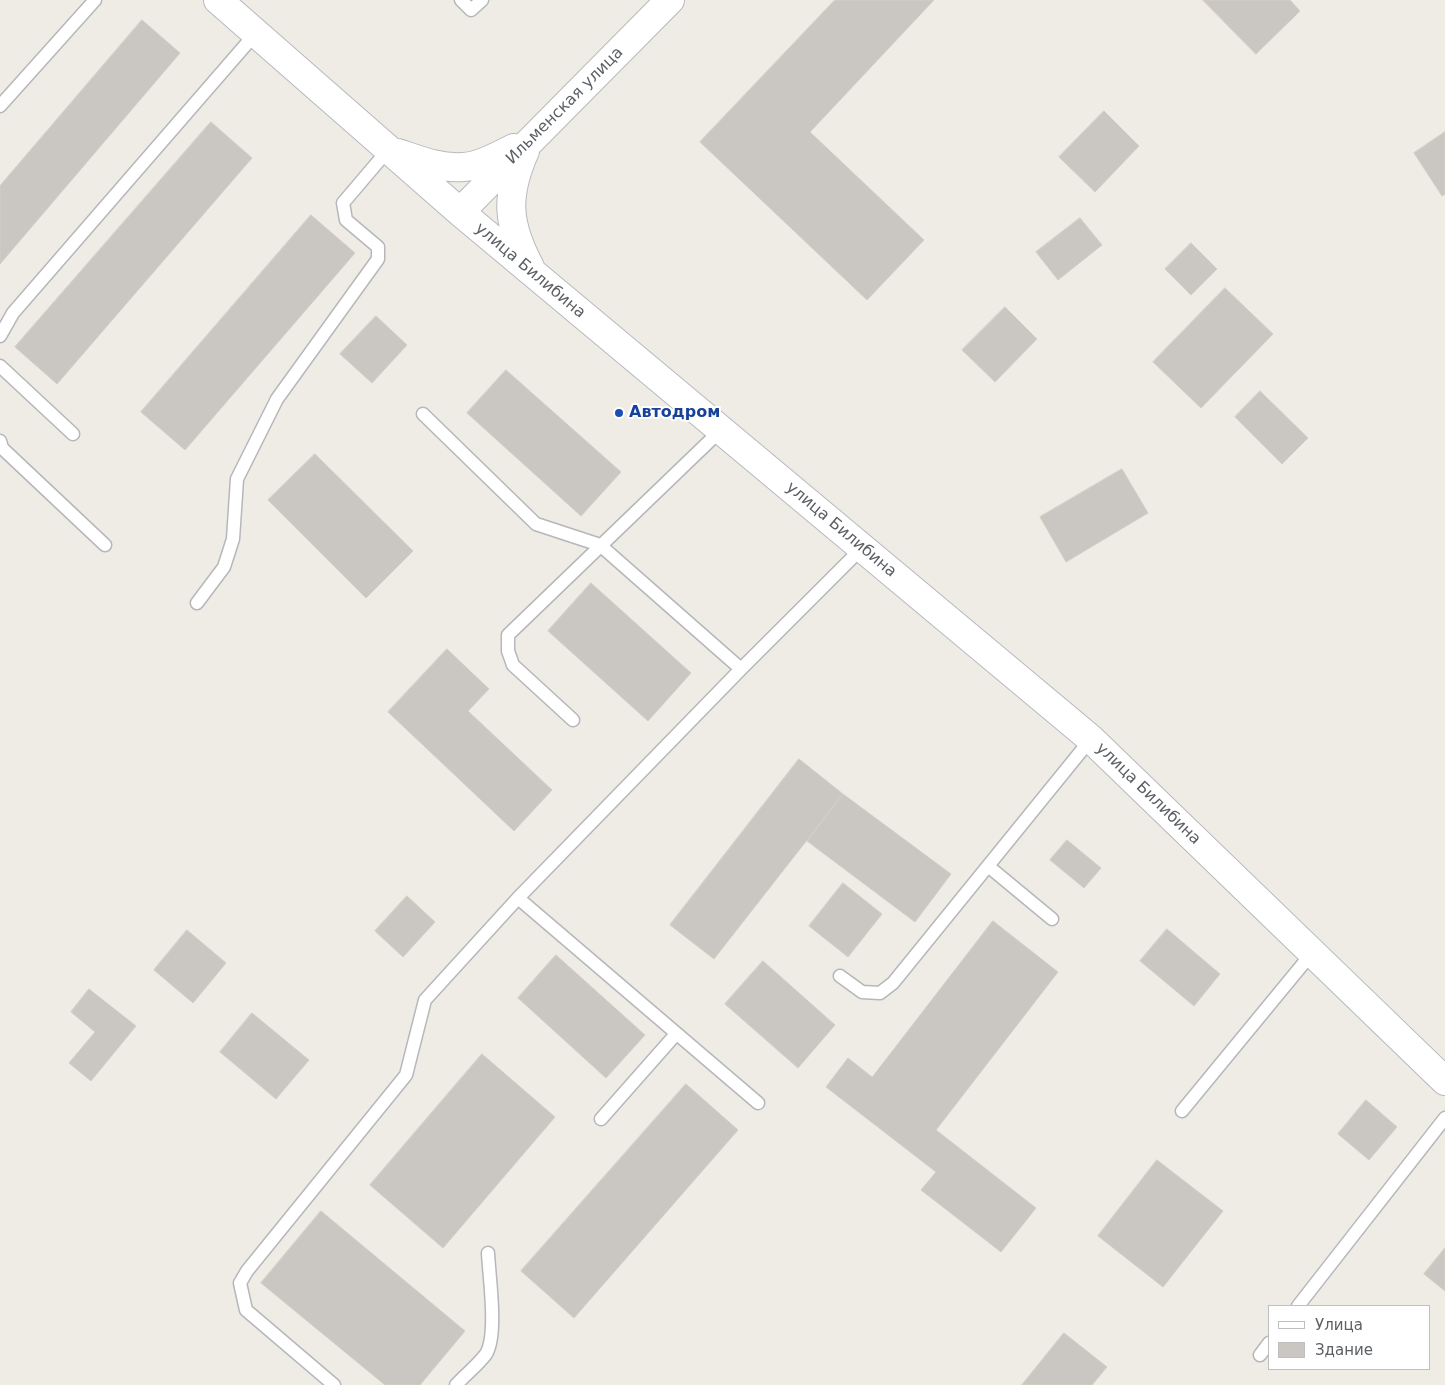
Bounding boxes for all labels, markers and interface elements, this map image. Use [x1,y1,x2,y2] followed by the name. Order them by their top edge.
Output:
[502,43,628,169] street label: Ильменская улица
[471,219,589,323] street label: улица Билибина
[629,403,720,423] place label: Автодром
[613,407,625,419] marker: Автодром
[782,478,900,582] street label: улица Билибина
[1092,739,1204,849] street label: улица Билибина
[1268,1305,1430,1370] legend
[1315,1316,1363,1334] text: Улица
[1315,1341,1373,1359] text: Здание

